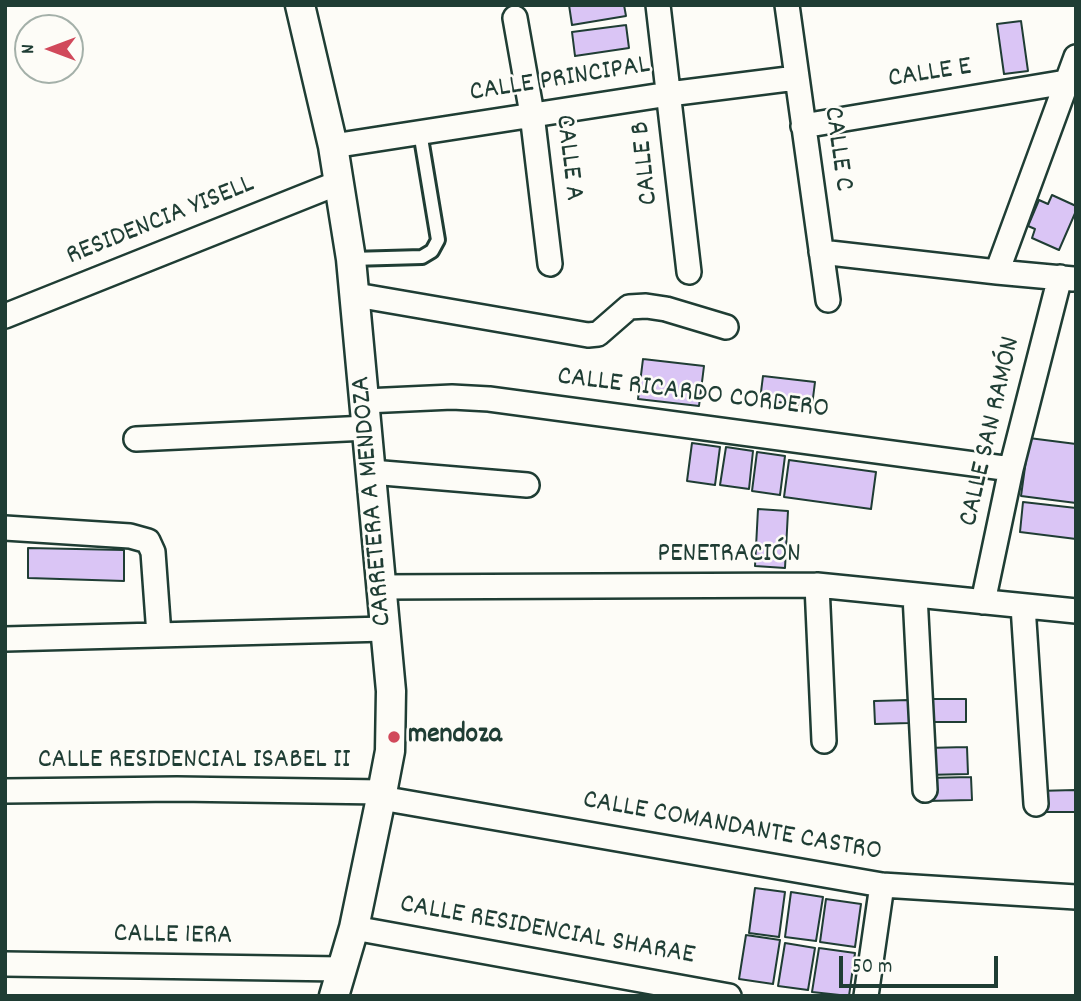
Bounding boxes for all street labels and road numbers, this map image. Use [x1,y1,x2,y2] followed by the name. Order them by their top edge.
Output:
[468,50,652,112] street label: CALLE PRINCIPAL
[886,52,974,98] street label: CALLE E
[813,105,859,193] street label: CALLE C
[545,113,589,203] street label: CALLE A
[626,119,668,207] street label: CALLE B
[62,169,260,275] street label: RESIDENCIA YISELL
[954,334,1030,530] street label: CALLE SAN RAMÓN
[555,362,831,428] street label: CALLE RICARDO CORDERO
[346,374,402,628] street label: CARRETERA A MENDOZA
[657,539,801,573] street label: PENETRACIÓN
[38,745,350,779] street label: CALLE RESIDENCIAL ISABEL II
[580,785,884,871] street label: CALLE COMANDANTE CASTRO
[397,890,697,974] street label: CALLE RESIDENCIAL SHARAE
[113,919,233,955] street label: CALLE 1ERA

